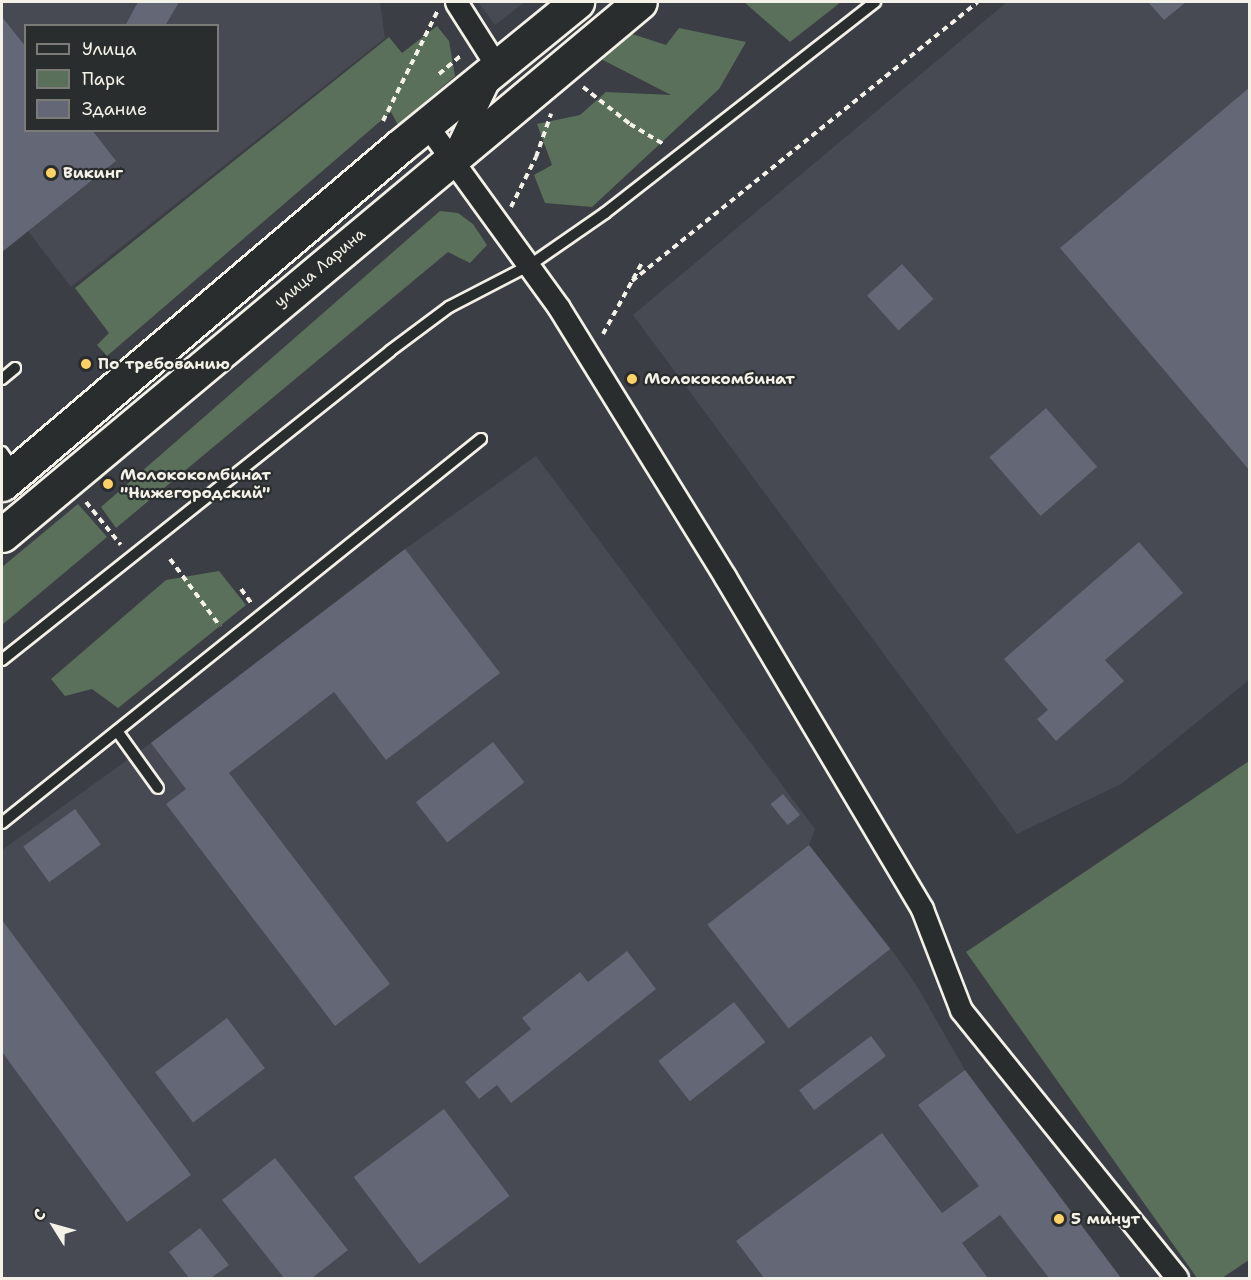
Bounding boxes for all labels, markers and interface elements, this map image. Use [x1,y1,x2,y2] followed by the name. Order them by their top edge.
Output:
[24,24,219,132] legend
[82,37,136,61] text: Улица
[82,67,125,91] text: Парк
[82,97,147,121] text: Здание
[63,163,123,183] place label: Викинг
[44,166,58,180] marker: Викинг
[271,224,369,312] street label: улица Ларина
[98,354,230,374] place label: По требованию
[79,357,93,371] marker: По требованию
[644,369,795,389] place label: Молококомбинат
[625,372,639,386] marker: Молококомбинат
[120,465,271,503] place label: Молококомбинат "Нижегородский"
[101,477,115,491] marker: Молококомбинат "Нижегородский"
[24,1196,84,1256] north arrow
[28,1205,51,1225] text: С
[1071,1209,1140,1229] place label: 5 минут
[1052,1212,1066,1226] marker: 5 минут

